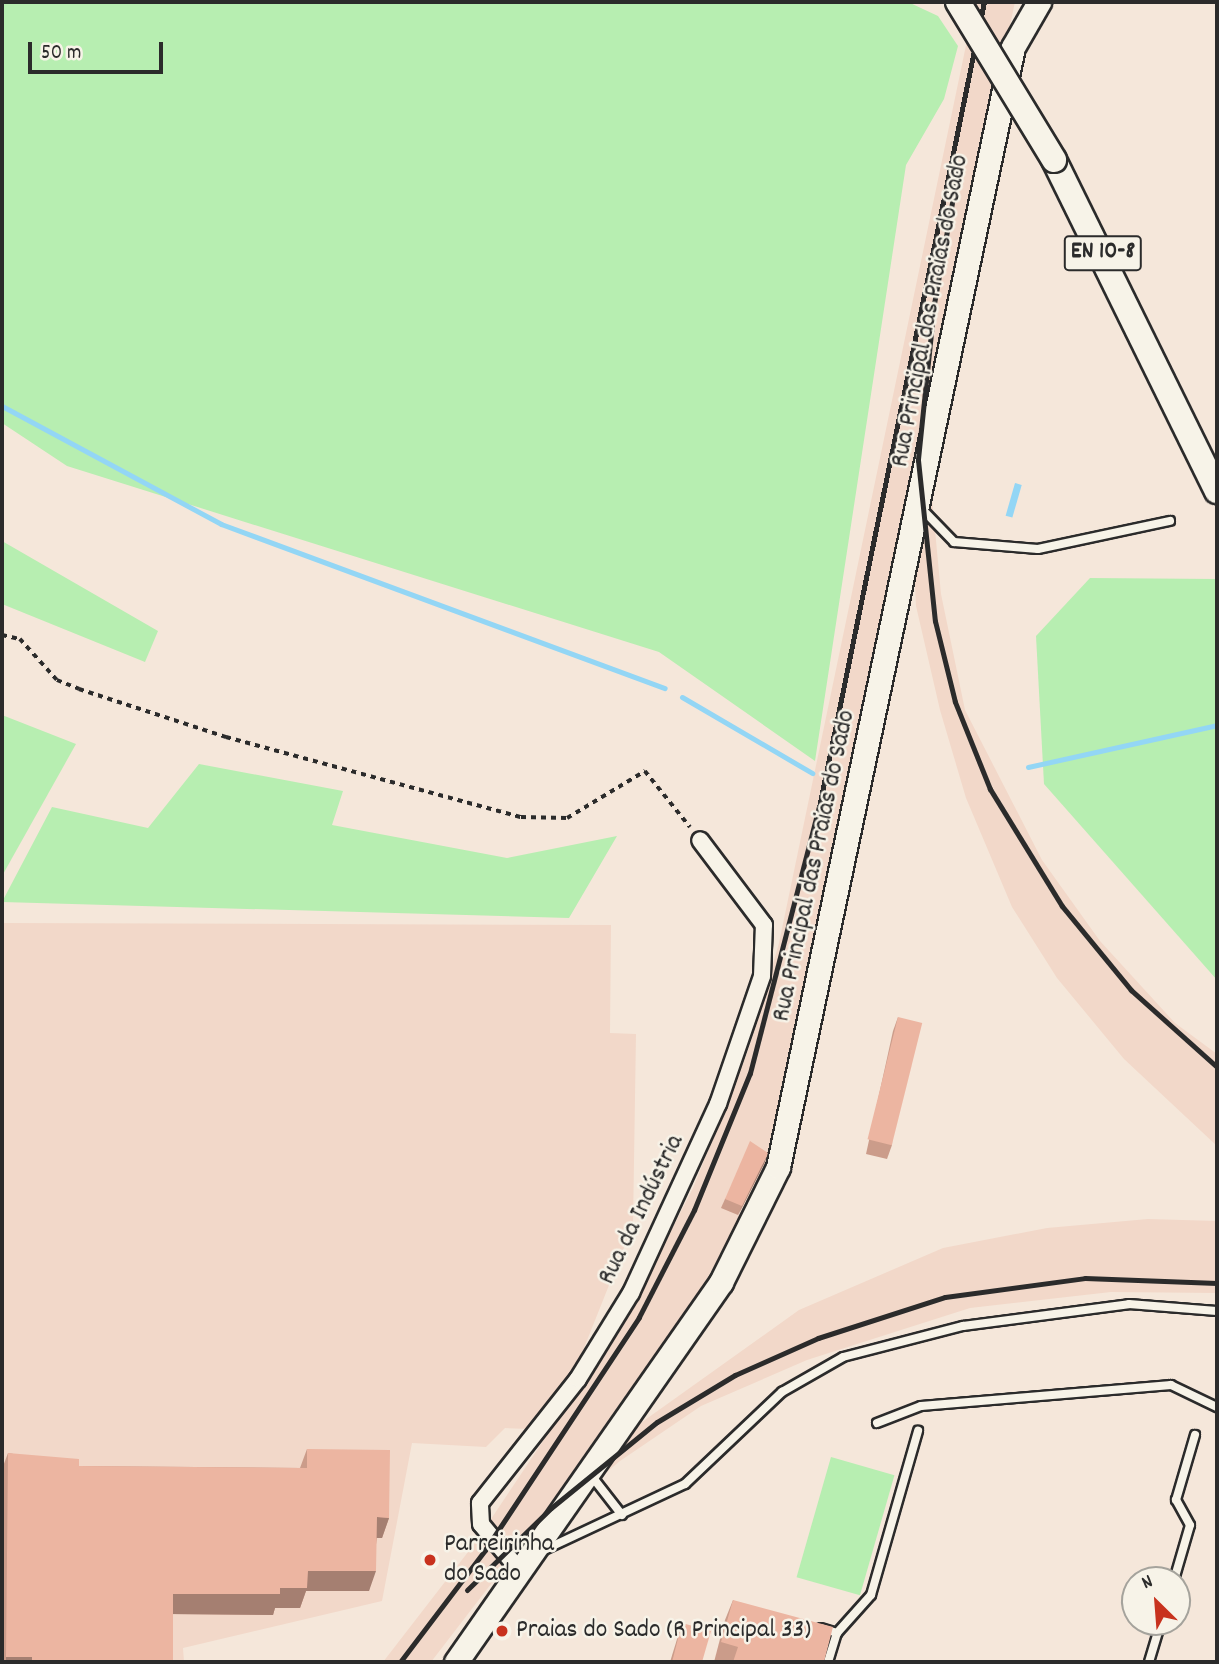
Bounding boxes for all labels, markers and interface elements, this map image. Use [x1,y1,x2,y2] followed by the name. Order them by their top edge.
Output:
[32,28,166,72] scale bar
[41,39,81,69] text: 50 m
[885,152,977,470] street label: Rua Principal das Praias do Sado
[1063,232,1143,274] road number: EN 10-8
[767,707,863,1025] street label: Rua Principal das Praias do Sado
[592,1130,692,1290] street label: Rua da Indústria
[444,1529,554,1590] place label: Parreirinha do Sado
[422,1552,438,1568] marker: Parreirinha do Sado
[1121,1566,1191,1636] north arrow
[1138,1569,1158,1598] text: N
[516,1615,811,1647] place label: Praias do Sado (R Principal 33)
[494,1623,510,1639] marker: Praias do Sado (R Principal 33)

